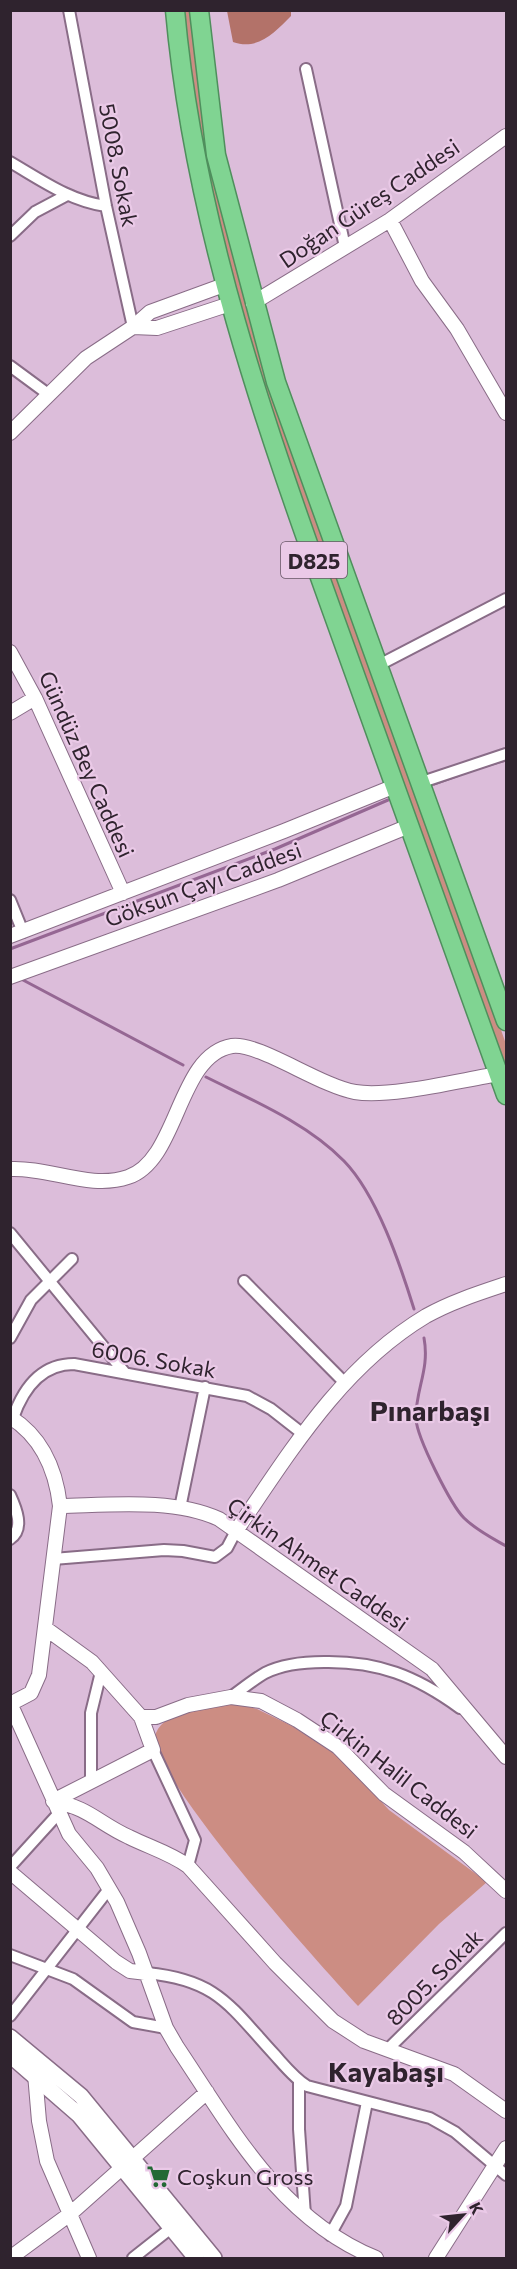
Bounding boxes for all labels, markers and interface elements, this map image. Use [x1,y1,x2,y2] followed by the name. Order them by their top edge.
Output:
[94,101,144,229] street label: 5008. Sokak
[274,133,464,273] street label: Doğan Güreş Caddesi
[281,542,347,578] road number: D825
[34,666,140,862] street label: Gündüz Bey Caddesi
[101,836,305,932] street label: Göksun Çayı Caddesi
[90,1335,218,1383] street label: 6006. Sokak
[370,1393,490,1427] district label: Pınarbaşı
[222,1491,414,1637] street label: Çirkin Ahmet Caddesi
[315,1704,483,1844] street label: Çirkin Halil Caddesi
[380,1923,488,2031] street label: 8005. Sokak
[328,2054,444,2088] district label: Kayabaşı
[146,2163,172,2189] supermarket icon: Coşkun Gross
[177,2163,313,2190] place label: Coşkun Gross
[433,2185,493,2245] north arrow
[466,2199,488,2217] text: K

